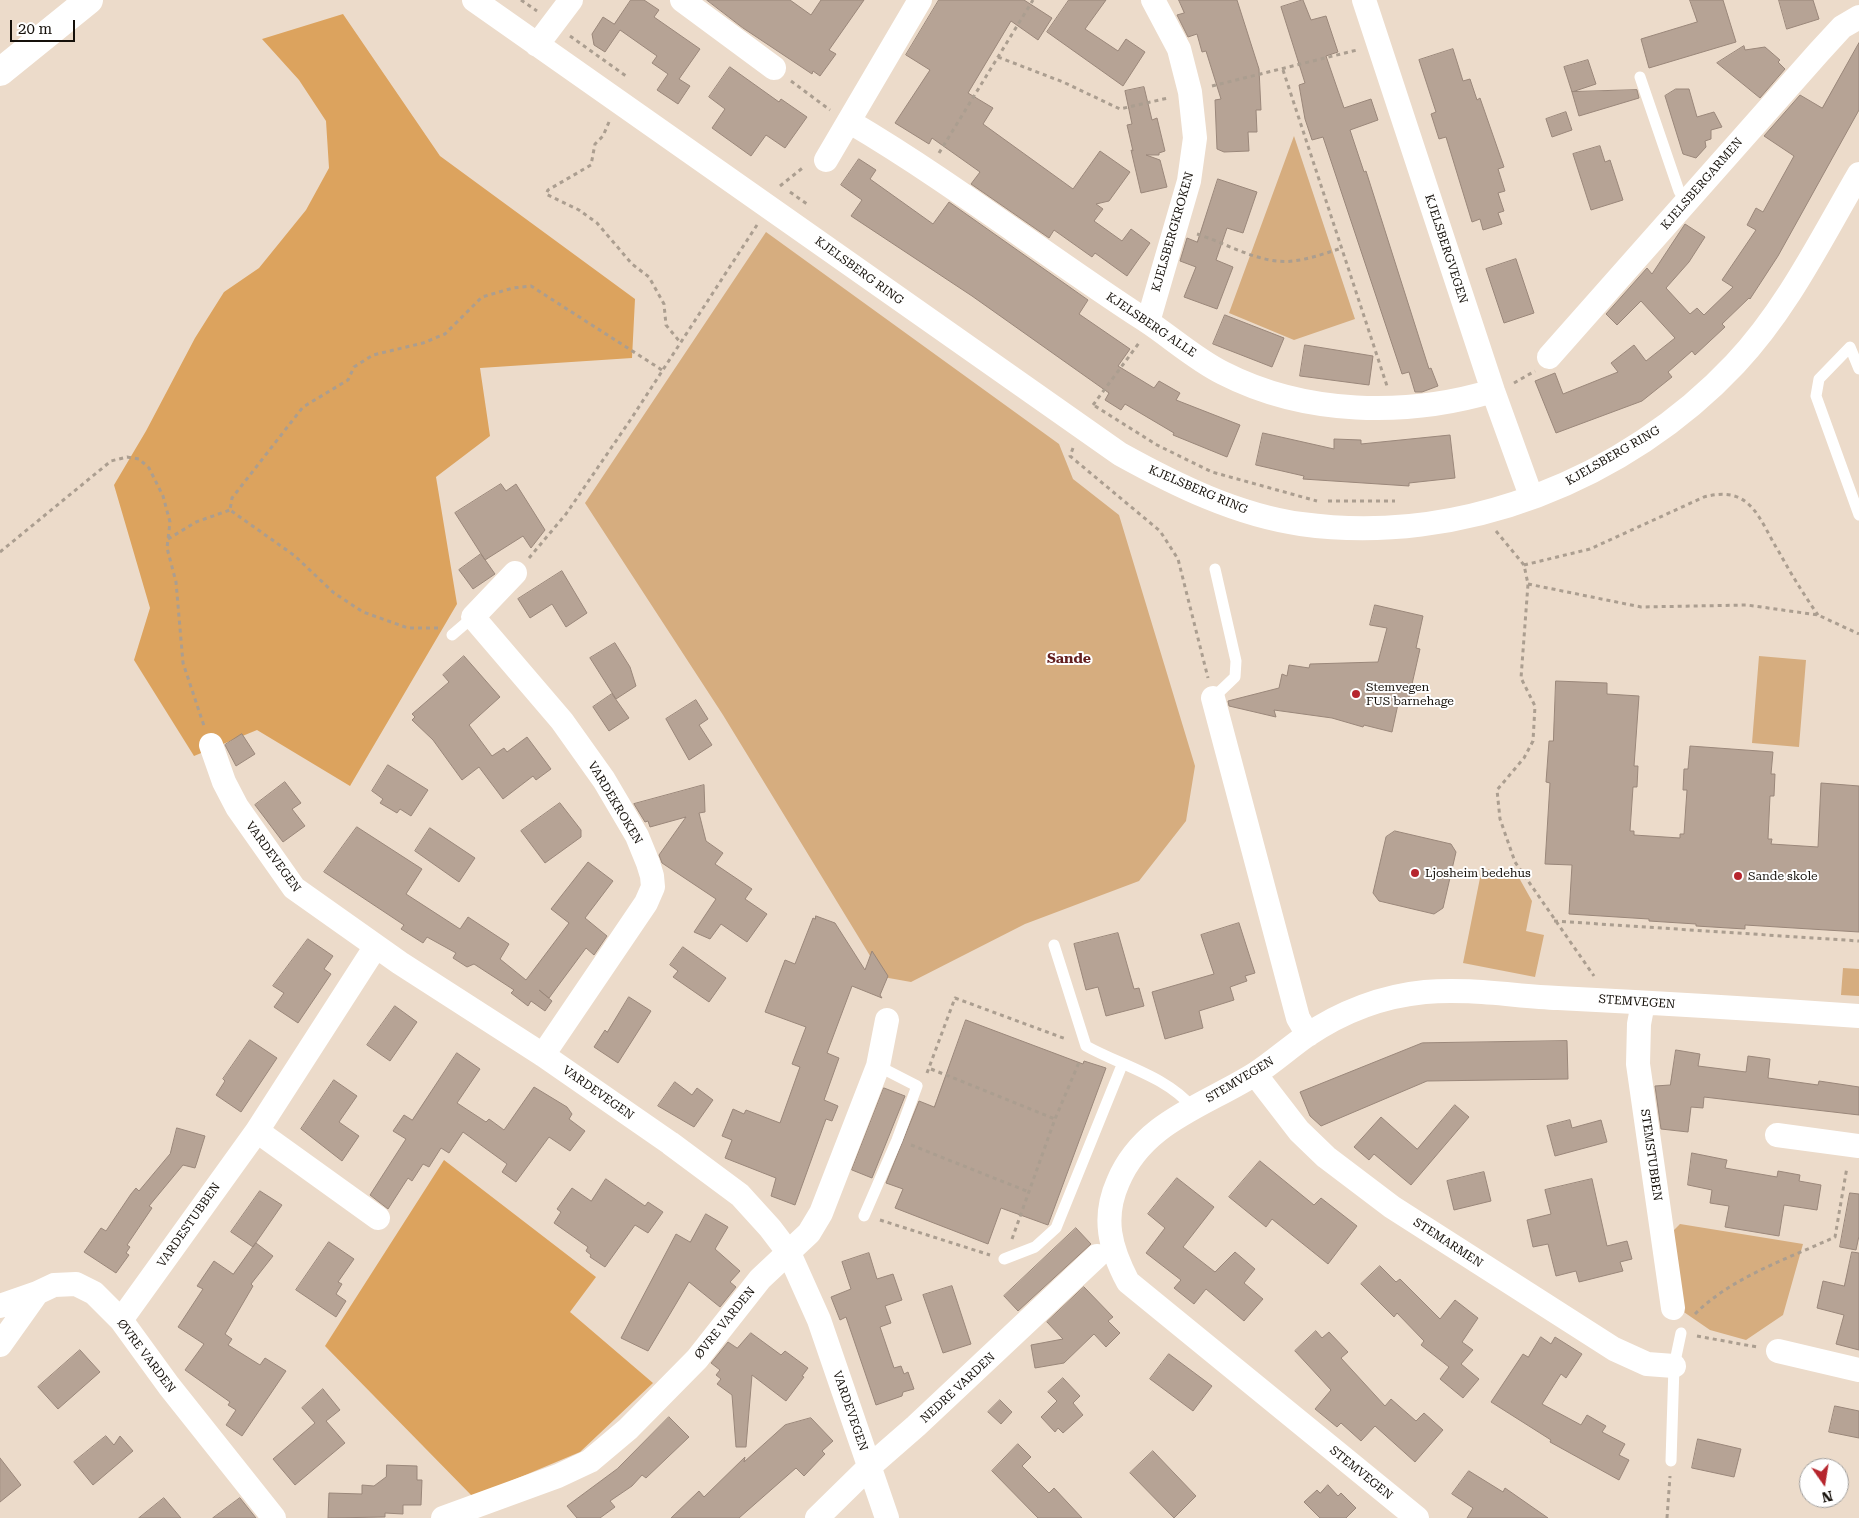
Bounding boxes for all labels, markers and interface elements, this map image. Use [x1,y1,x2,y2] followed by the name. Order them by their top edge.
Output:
[12,10,78,42] scale bar
[18,20,52,38] text: 20 m
[1658,135,1746,233] street label: KJELSBERGARMEN
[1149,170,1197,294] street label: KJELSBERGKROKEN
[1422,193,1470,305] street label: KJELSBERGVEGEN
[812,234,906,308] street label: KJELSBERG RING
[1103,290,1199,360] street label: KJELSBERG ALLE
[1563,423,1663,489] street label: KJELSBERG RING
[1146,463,1250,517] street label: KJELSBERG RING
[1047,651,1091,667] district label: Sande
[1366,680,1454,708] place label: Stemvegen FUS barnehage
[1350,688,1362,700] marker: Stemvegen FUS barnehage
[585,759,645,847] street label: VARDEKROKEN
[243,819,303,895] street label: VARDEVEGEN
[1425,866,1531,880] place label: Ljosheim bedehus
[1409,867,1421,879] marker: Ljosheim bedehus
[1748,869,1818,883] place label: Sande skole
[1732,870,1744,882] marker: Sande skole
[1598,992,1676,1012] street label: STEMVEGEN
[1203,1054,1277,1106] street label: STEMVEGEN
[560,1063,636,1123] street label: VARDEVEGEN
[1637,1108,1665,1202] street label: STEMSTUBBEN
[154,1180,224,1270] street label: VARDESTUBBEN
[1411,1215,1485,1271] street label: STEMARMEN
[692,1284,758,1362] street label: ØVRE VARDEN
[114,1316,178,1396] street label: ØVRE VARDEN
[918,1350,998,1426] street label: NEDRE VARDEN
[830,1369,870,1453] street label: VARDEVEGEN
[1327,1443,1395,1503] street label: STEMVEGEN
[1799,1458,1849,1508] north arrow
[1820,1488,1834,1506] text: N

